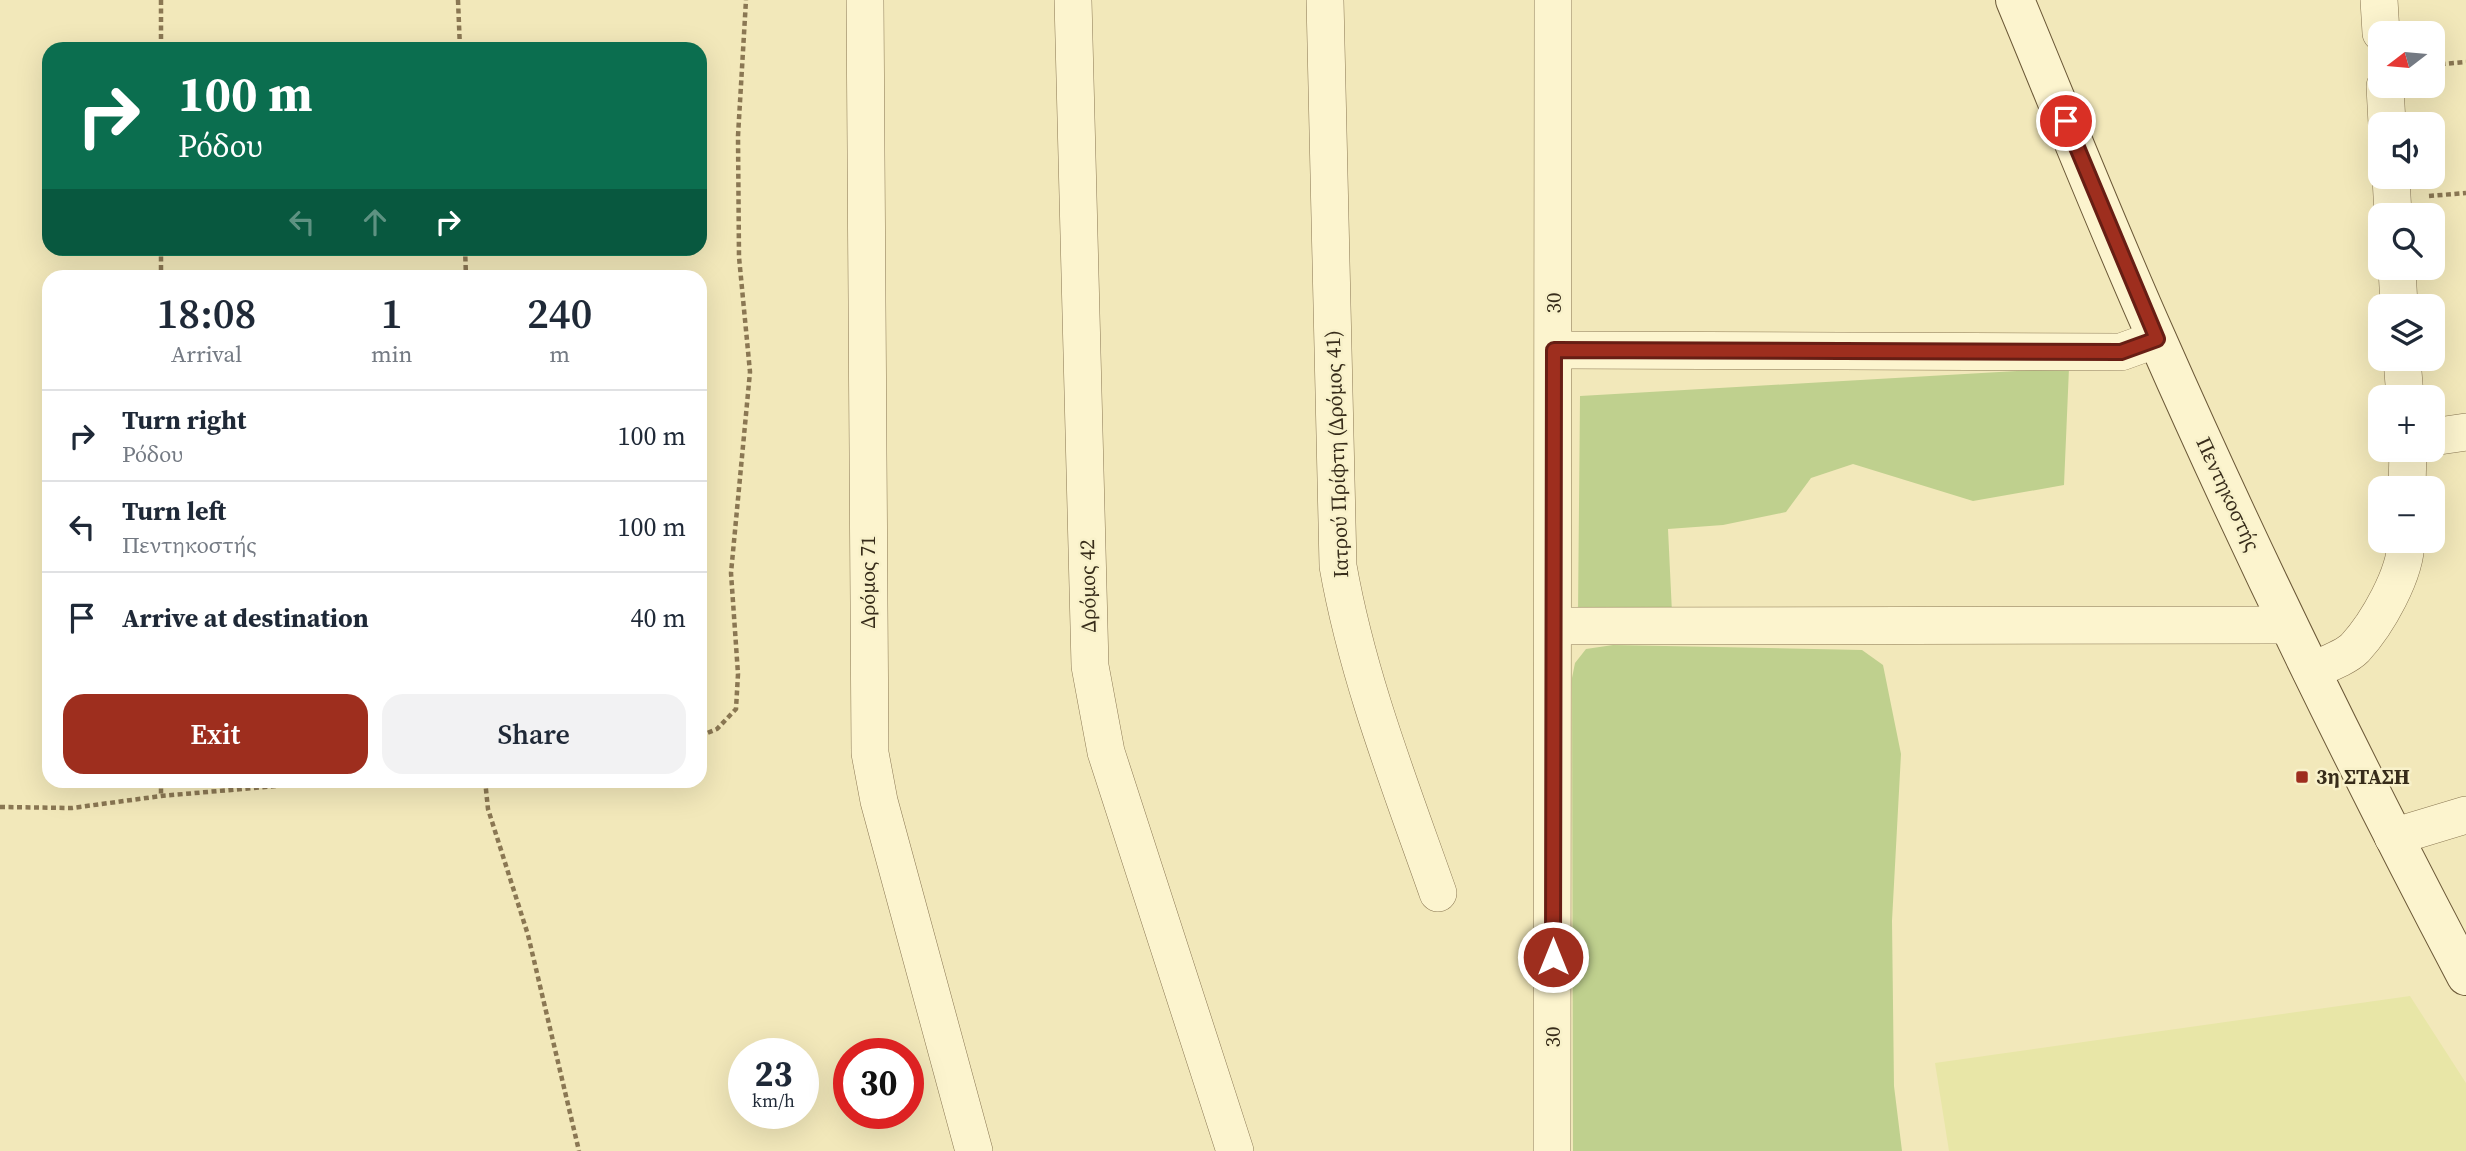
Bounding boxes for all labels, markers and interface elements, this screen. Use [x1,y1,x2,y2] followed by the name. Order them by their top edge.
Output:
[2368,21,2445,98] north arrow
[2368,21,2445,553] map controls
[178,60,313,127] text: 100 m
[63,70,154,161] icon: right
[2036,91,2096,151] pin
[2047,102,2085,140] icon: arrive
[2368,112,2445,189] button: sound
[178,124,263,168] text: Ρόδου
[283,203,321,241] icon: left
[356,203,394,241] icon: ahead
[429,203,467,241] icon: right
[2368,203,2445,280] button: search
[156,284,256,342] text: 18:08
[381,284,403,342] text: 1
[527,284,592,342] text: 240
[1539,293,1568,314] street label: 30
[2368,294,2445,371] button: layers
[1318,330,1355,578] street label: Ιατρού Πρίφτη (Δρόμος 41)
[171,338,242,370] text: Arrival
[371,338,412,370] text: min
[549,338,570,370] text: m
[2368,385,2445,462] button: +
[122,402,246,438] text: Turn right
[63,417,101,455] icon: right
[618,418,686,454] text: 100 m
[2189,432,2268,556] street label: Πεντηκοστής
[122,438,183,470] text: Ρόδου
[2368,476,2445,553] button: −
[122,493,226,529] text: Turn left
[63,508,101,546] icon: left
[618,509,686,545] text: 100 m
[122,529,257,561] text: Πεντηκοστής
[853,535,882,629] street label: Δρόμος 71
[1072,539,1103,633] street label: Δρόμος 42
[63,599,101,637] icon: arrive
[122,600,369,636] text: Arrive at destination
[631,600,686,636] text: 40 m
[63,694,368,774] button: Exit
[382,694,686,774] button: Share
[2316,762,2410,791] place label: 3η ΣΤΑΣΗ
[2294,769,2310,785] marker: 3η ΣΤΑΣΗ
[1516,920,1590,994] position arrow
[1538,1027,1567,1048] street label: 30
[833,1038,924,1129] speed limit sign: 30
[755,1050,792,1098] text: 23
[752,1088,795,1113] text: km/h

